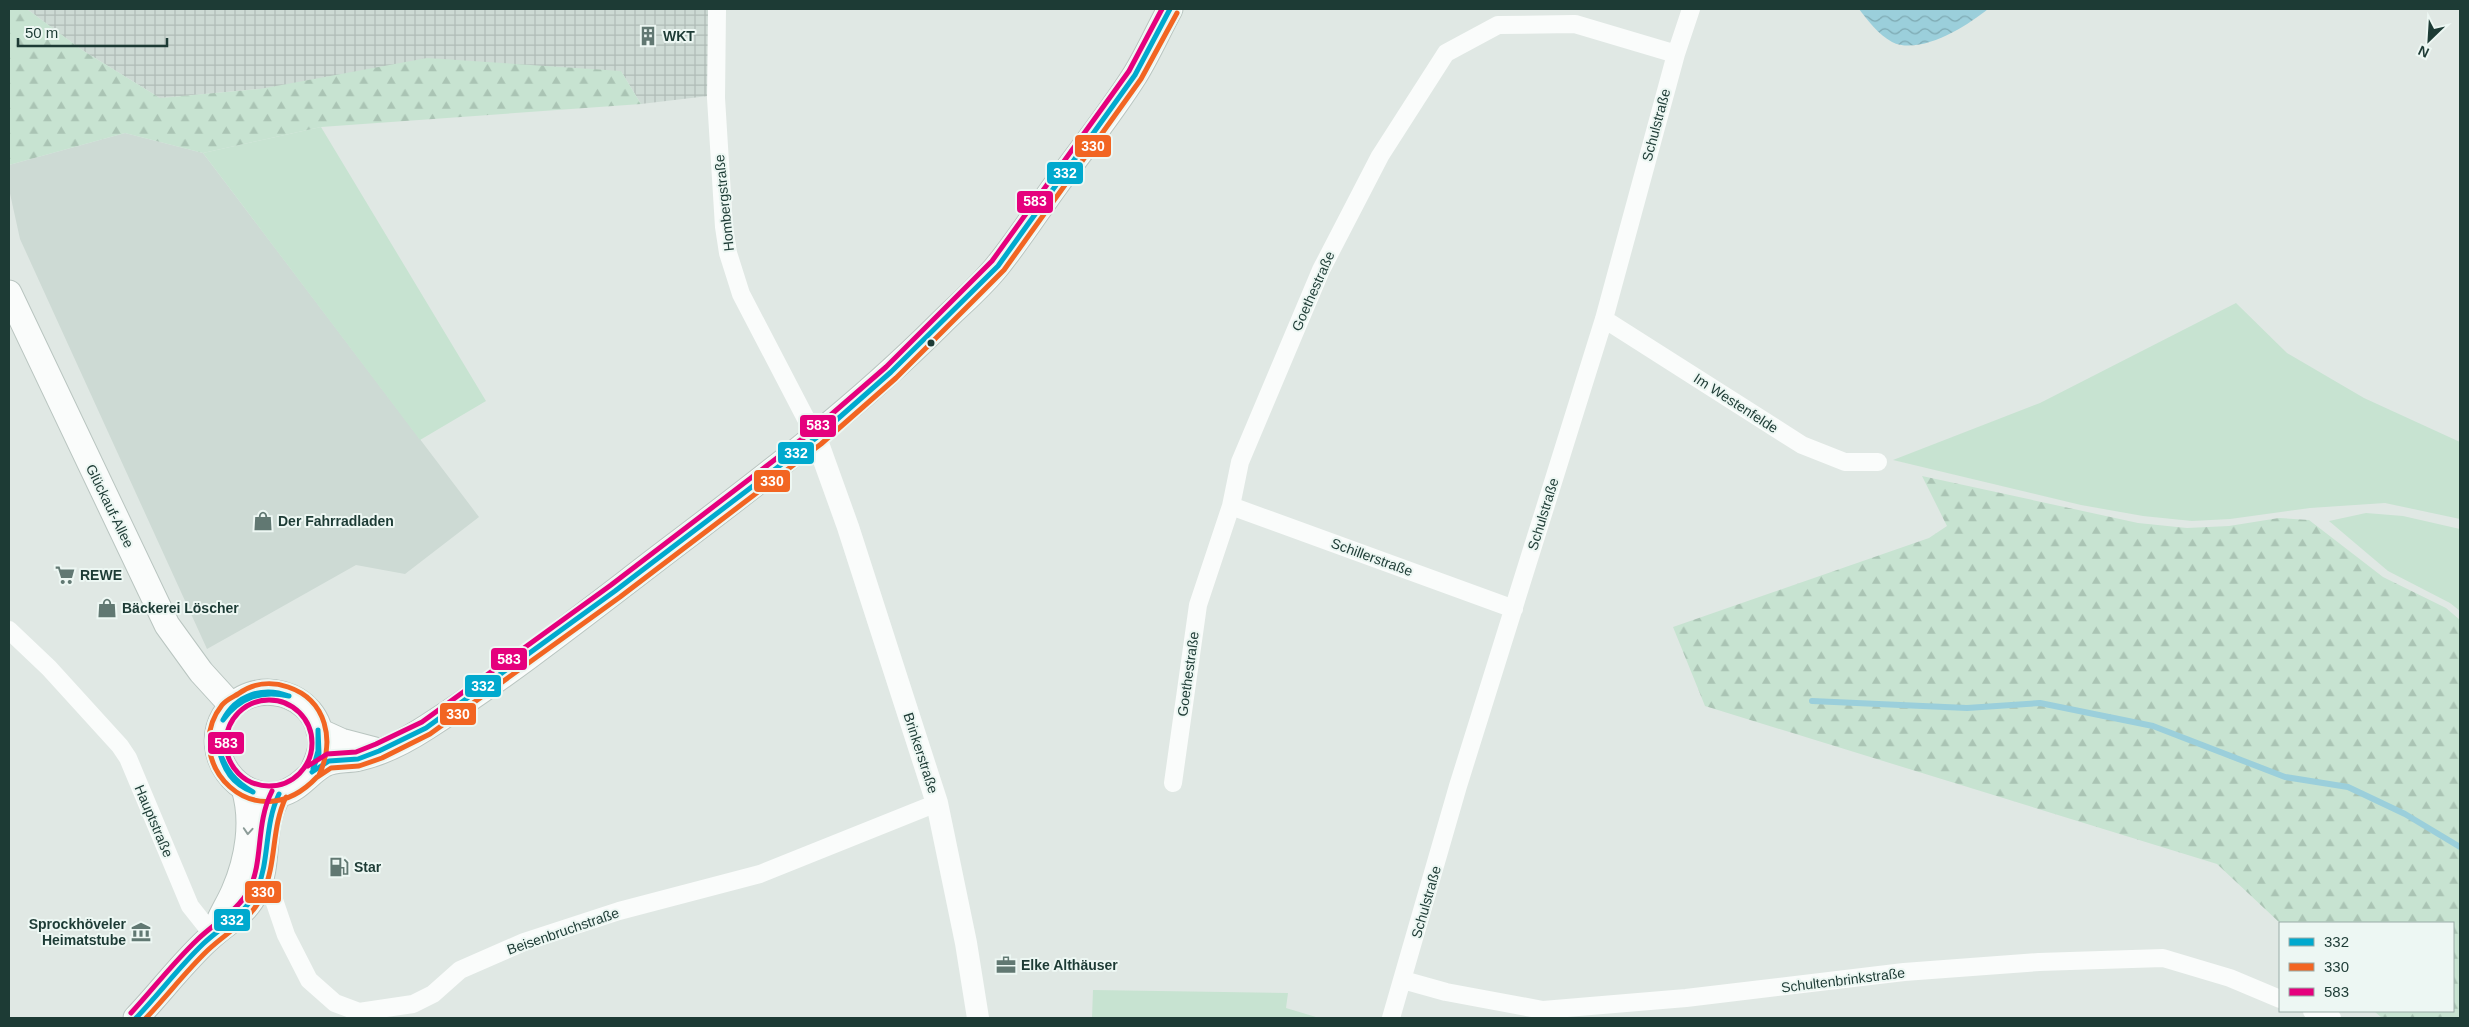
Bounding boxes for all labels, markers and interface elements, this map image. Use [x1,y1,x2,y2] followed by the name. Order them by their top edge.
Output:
[18,15,166,47] scale bar
[2404,15,2454,65] north arrow
[25,24,58,41] text: 50 m
[637,25,659,47] building icon: WKT
[663,28,695,44] place label: WKT
[2416,42,2431,61] text: N
[1639,87,1673,163] street label: Schulstraße
[1074,134,1112,158] line badge: 330
[1081,138,1105,154] text: 330
[711,154,737,252] street label: Hombergstraße
[1046,161,1084,185] line badge: 332
[1053,165,1077,181] text: 332
[1016,190,1054,214] line badge: 583
[1023,193,1047,209] text: 583
[1288,248,1338,333] street label: Goethestraße
[926,338,936,348] unlabelled marker
[1691,370,1781,436] street label: Im Westenfelde
[799,414,837,438] line badge: 583
[806,417,830,433] text: 583
[777,441,815,465] line badge: 332
[784,445,808,461] text: 332
[83,462,137,551] street label: Glückauf-Allee
[753,469,791,493] line badge: 330
[760,473,784,489] text: 330
[1524,476,1562,552] street label: Schulstraße
[252,510,274,532] shop icon: Der Fahrradladen
[278,513,394,529] place label: Der Fahrradladen
[1329,535,1415,579] street label: Schillerstraße
[54,564,76,586] supermarket icon: REWE
[80,567,122,583] place label: REWE
[96,597,118,619] shop icon: Bäckerei Löscher
[122,600,239,616] place label: Bäckerei Löscher
[1174,630,1202,718] street label: Goethestraße
[490,647,528,671] line badge: 583
[497,651,521,667] text: 583
[464,674,502,698] line badge: 332
[471,678,495,694] text: 332
[439,702,477,726] line badge: 330
[446,706,470,722] text: 330
[900,711,942,796] street label: Brinkerstraße
[207,731,245,755] line badge: 583
[214,735,238,751] text: 583
[132,782,176,860] street label: Hauptstraße
[243,827,254,835] one-way arrow
[328,856,350,878] fuel station icon: Star
[354,859,382,875] place label: Star
[1408,864,1444,940] street label: Schulstraße
[244,880,282,904] line badge: 330
[251,884,275,900] text: 330
[505,904,621,958] street label: Beisenbruchstraße
[213,908,251,932] line badge: 332
[220,912,244,928] text: 332
[29,916,127,948] place label: Sprockhöveler Heimatstube
[130,921,152,943] museum icon: Sprockhöveler Heimatstube
[2279,922,2454,1012] legend
[2324,933,2349,950] text: 332
[995,954,1017,976] office icon: Elke Althäuser
[1021,957,1118,973] place label: Elke Althäuser
[2324,958,2349,975] text: 330
[1780,964,1906,996] street label: Schultenbrinkstraße
[2324,983,2349,1000] text: 583

